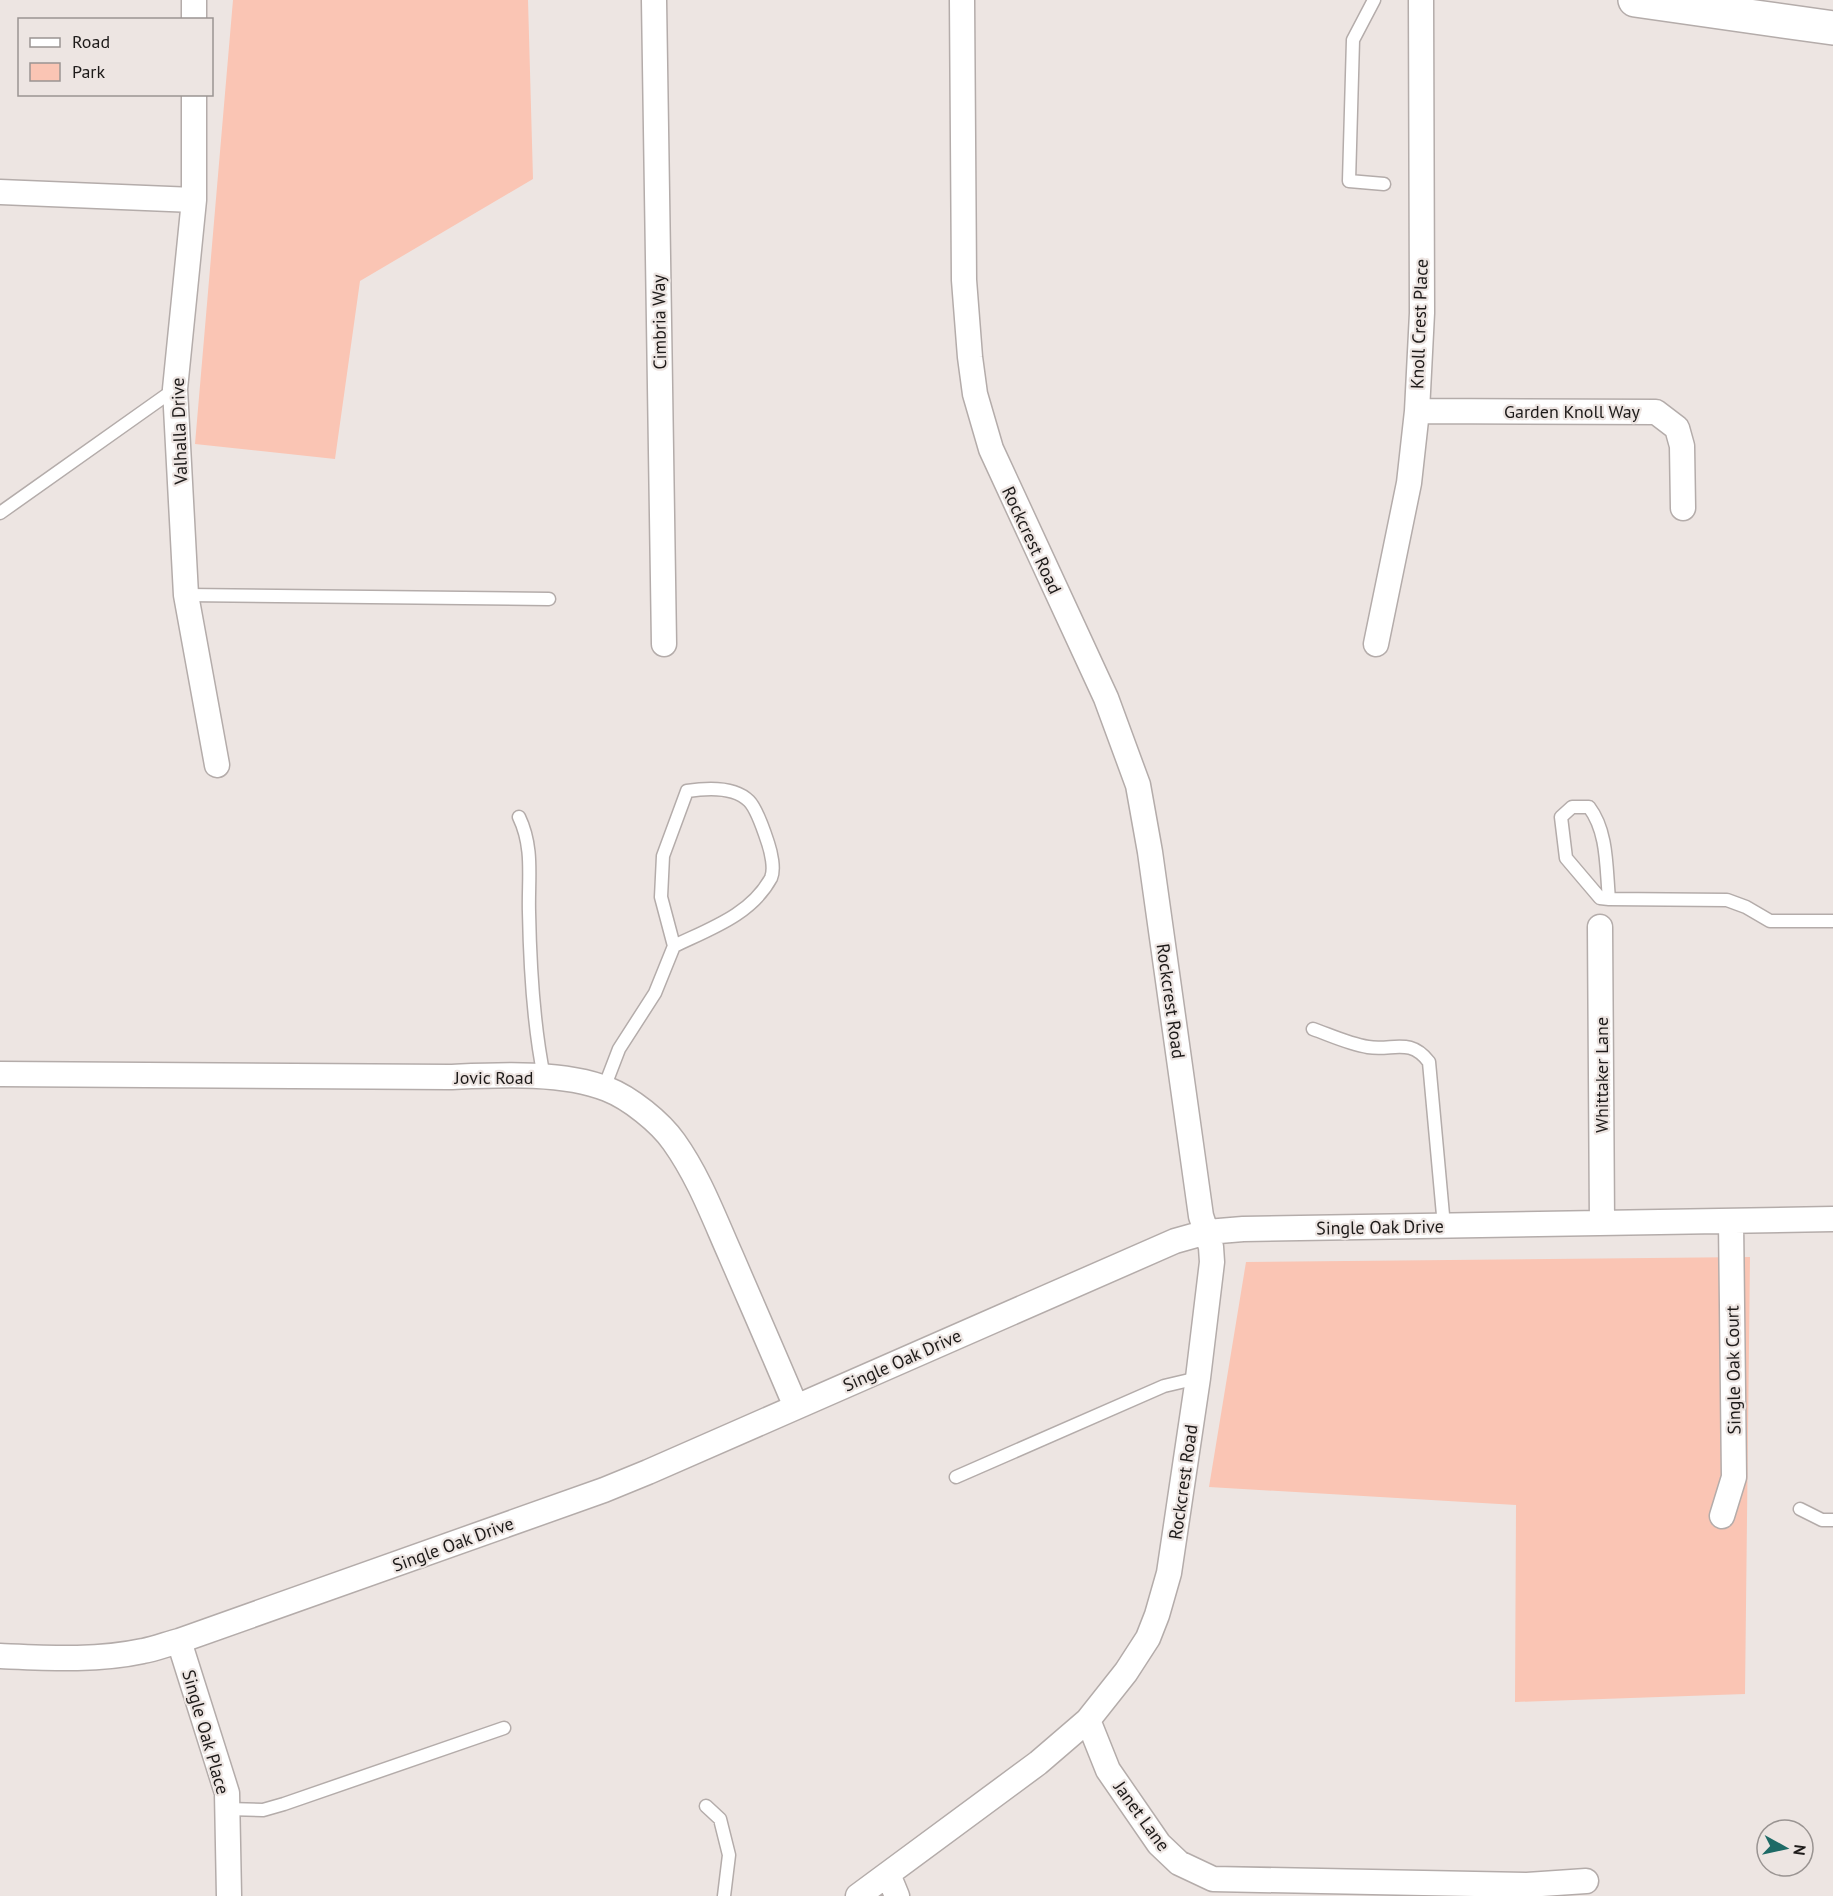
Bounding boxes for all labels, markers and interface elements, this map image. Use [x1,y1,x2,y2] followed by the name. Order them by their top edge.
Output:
[18,18,213,96] legend
[72,30,110,53] text: Road
[72,60,105,83] text: Park
[1405,259,1433,389] street label: Knoll Crest Place
[647,274,671,370] street label: Cimbria Way
[166,377,192,486] street label: Valhalla Drive
[1504,400,1641,423] street label: Garden Knoll Way
[997,483,1067,597] street label: Rockcrest Road
[1152,942,1190,1060] street label: Rockcrest Road
[1590,1017,1613,1133] street label: Whittaker Lane
[454,1066,533,1089] street label: Jovic Road
[1316,1214,1444,1240] street label: Single Oak Drive
[1720,1305,1746,1435] street label: Single Oak Court
[839,1324,965,1396] street label: Single Oak Drive
[1164,1423,1202,1541] street label: Rockcrest Road
[389,1511,517,1577] street label: Single Oak Drive
[177,1667,235,1797] street label: Single Oak Place
[1108,1776,1175,1855] street label: Janet Lane
[1755,1818,1815,1878] north arrow
[1789,1843,1810,1857] text: N

